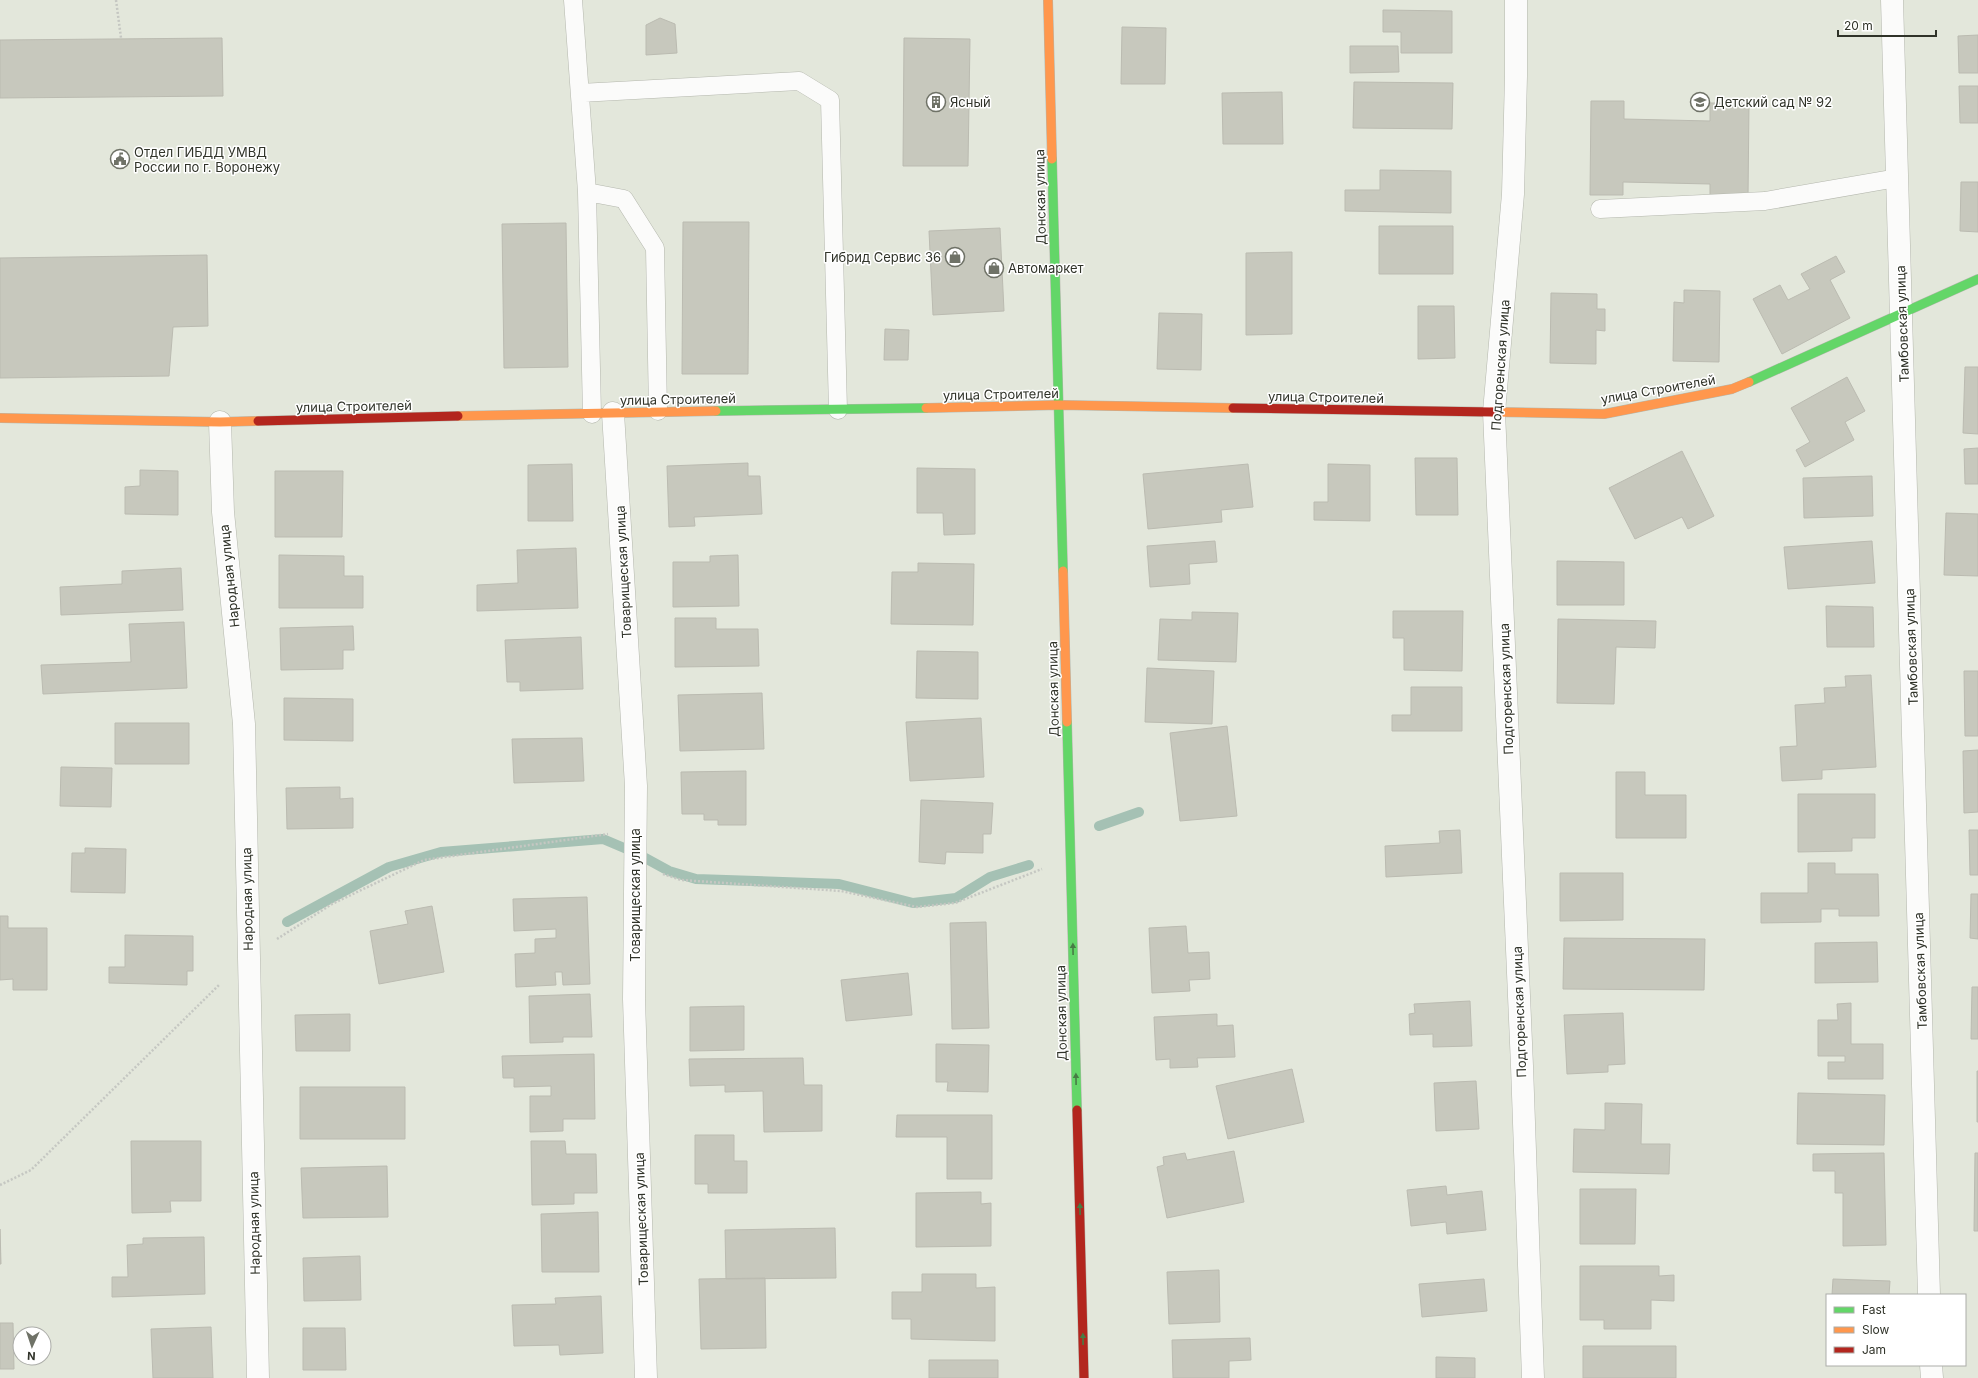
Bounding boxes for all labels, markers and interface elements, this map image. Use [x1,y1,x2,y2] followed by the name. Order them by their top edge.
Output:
[1838,12,1936,38] scale bar
[1844,18,1873,33] text: 20 m
[925,91,947,113] building icon: Ясный
[1689,91,1711,113] school or university icon: Детский сад № 92
[950,94,991,110] place label: Ясный
[1714,94,1832,110] place label: Детский сад № 92
[134,144,280,175] place label: Отдел ГИБДД УМВД России по г. Воронежу
[109,148,131,170] public building icon: Отдел ГИБДД УМВД России по г. Воронежу
[1031,149,1049,245] street label: Донская улица
[944,246,966,268] shop icon: Гибрид Сервис 36
[824,249,941,265] place label: Гибрид Сервис 36
[983,257,1005,279] shop icon: Автомаркет
[1008,260,1084,276] place label: Автомаркет
[1892,265,1912,383] street label: Тамбовская улица
[1487,299,1513,431] street label: Подгоренская улица
[1600,371,1716,407] street label: улица Строителей
[943,385,1059,403] street label: улица Строителей
[1268,388,1384,406] street label: улица Строителей
[620,390,736,408] street label: улица Строителей
[296,397,412,415] street label: улица Строителей
[612,505,634,639] street label: Товарищеская улица
[216,524,242,628] street label: Народная улица
[1901,588,1921,706] street label: Тамбовская улица
[1496,623,1516,755] street label: Подгоренская улица
[1044,641,1062,737] street label: Донская улица
[627,828,643,962] street label: Товарищеская улица
[238,847,256,951] street label: Народная улица
[1910,912,1930,1030] street label: Тамбовская улица
[1070,942,1076,955] one-way arrow
[1509,946,1529,1078] street label: Подгоренская улица
[1052,965,1070,1061] street label: Донская улица
[1073,1072,1079,1085] one-way arrow
[631,1152,651,1286] street label: Товарищеская улица
[245,1171,263,1275] street label: Народная улица
[1076,1203,1083,1215] one-way arrow
[1826,1294,1966,1366] legend
[1862,1302,1886,1317] text: Fast
[1862,1322,1890,1337] text: Slow
[12,1326,52,1366] north arrow
[1080,1332,1086,1345] one-way arrow
[1862,1342,1886,1357] text: Jam
[27,1349,36,1363] text: N

